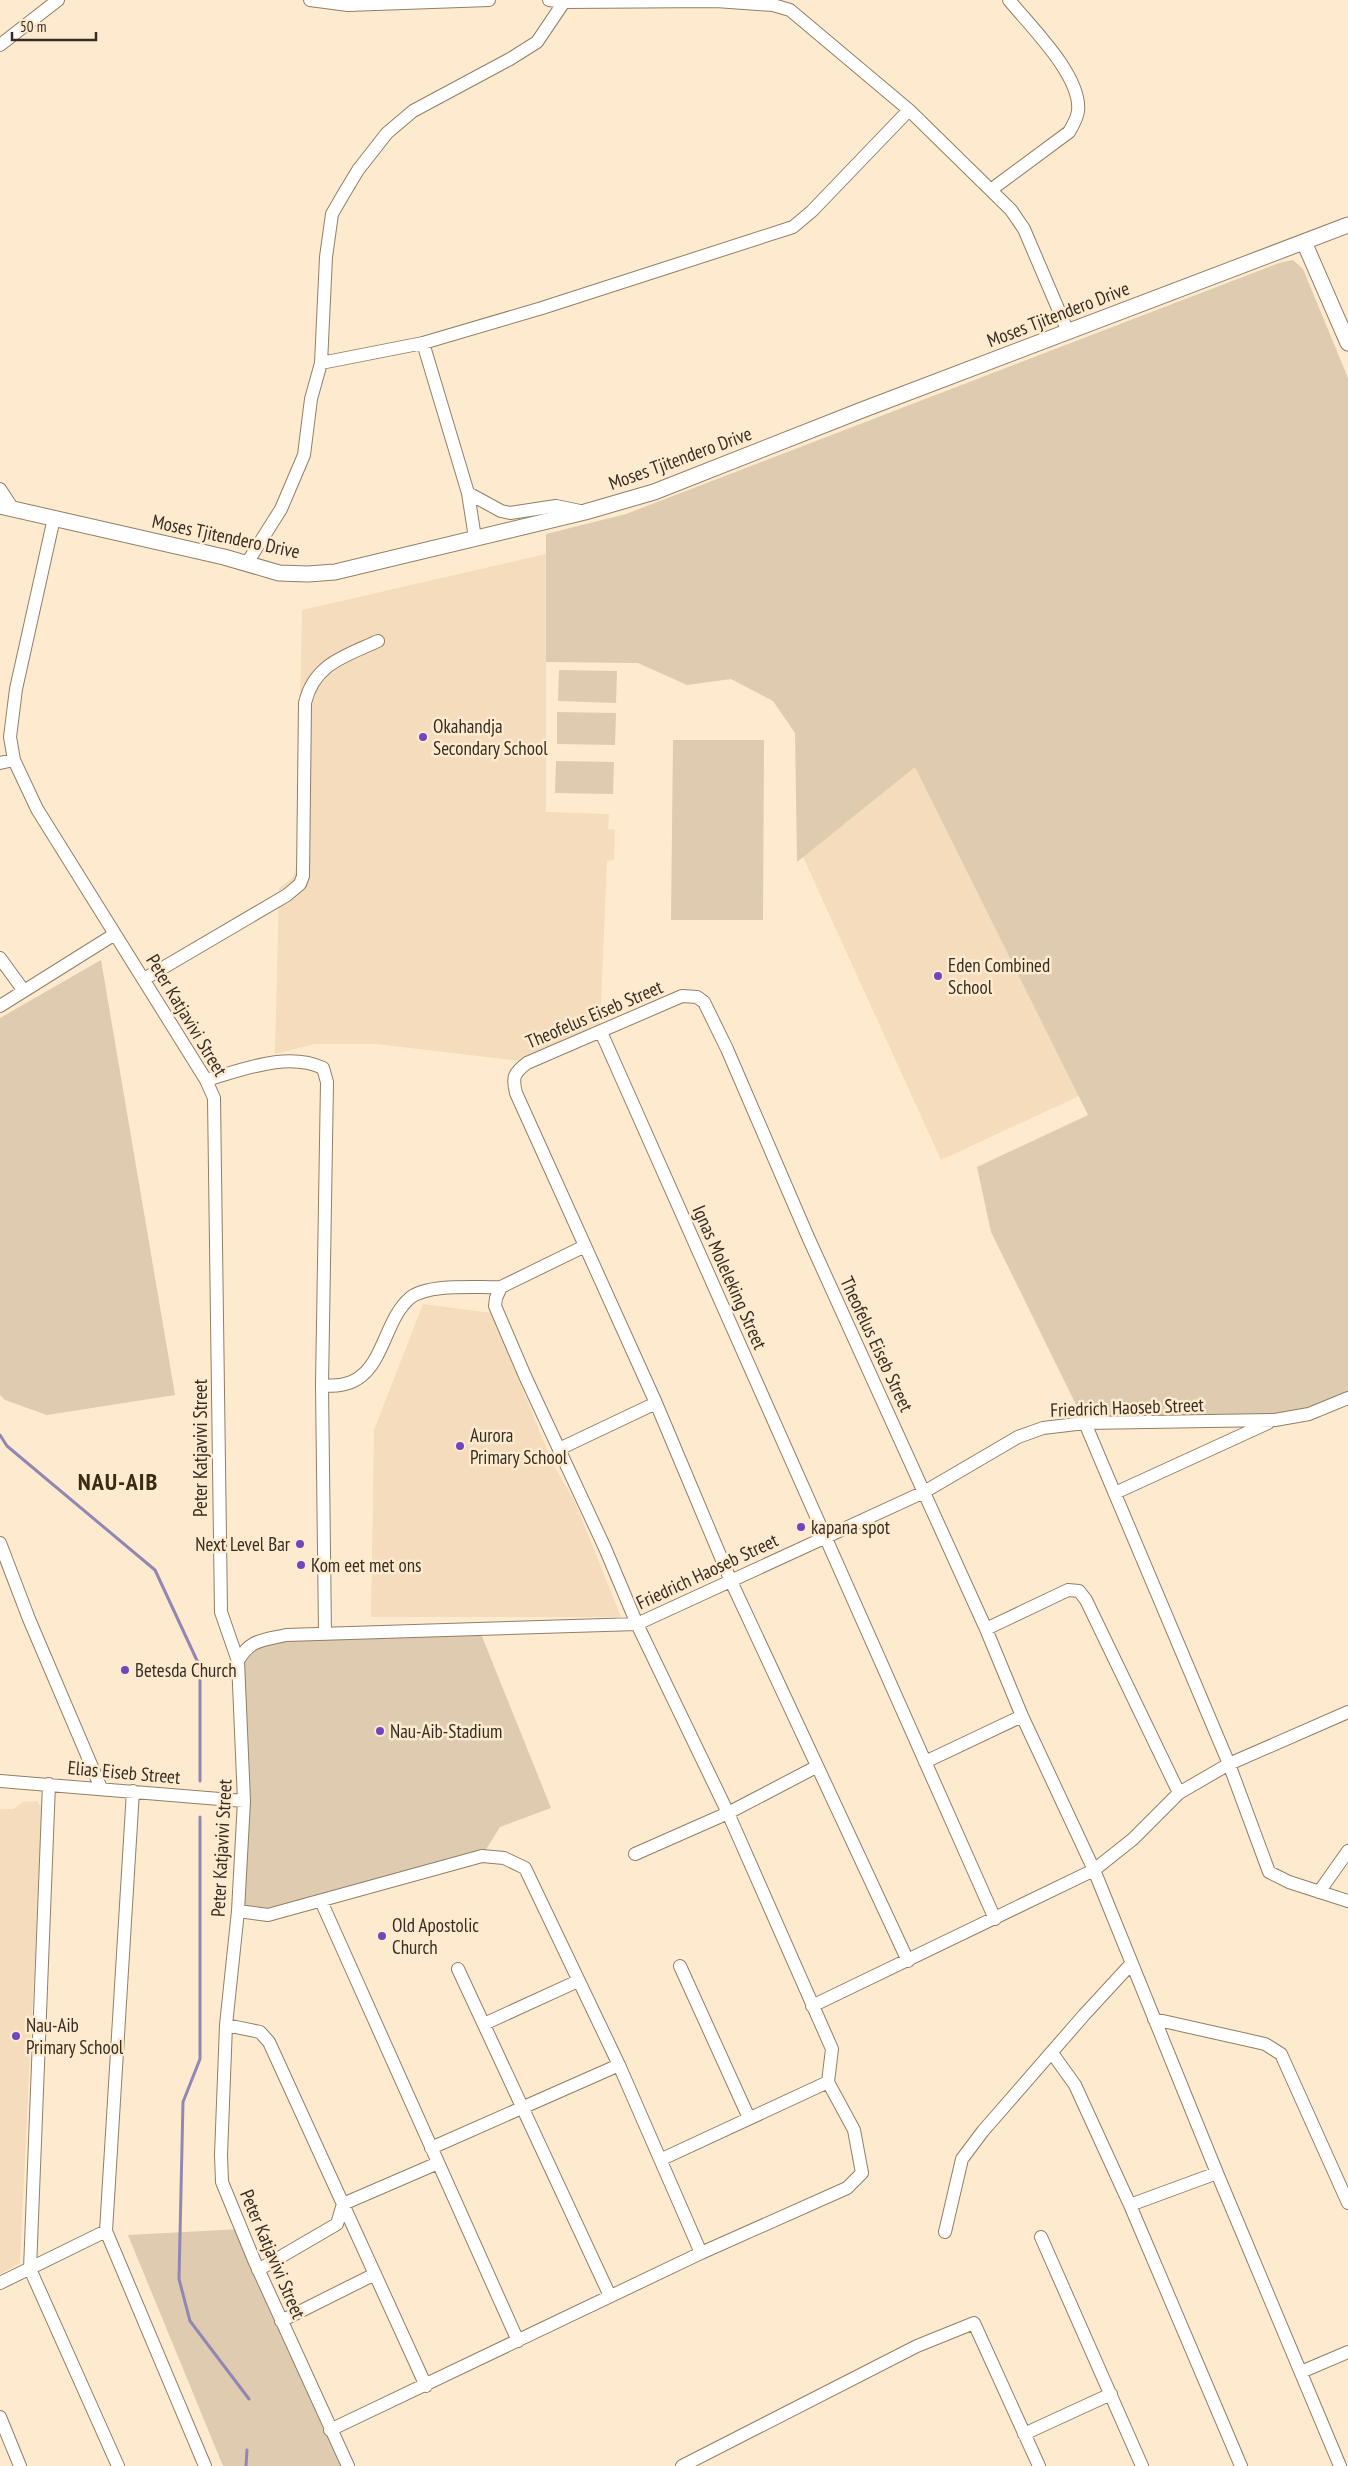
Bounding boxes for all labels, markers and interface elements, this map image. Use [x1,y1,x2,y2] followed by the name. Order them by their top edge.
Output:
[12,10,96,42] scale bar
[20,17,46,36] text: 50 m
[983,276,1133,352] street label: Moses Tjitendero Drive
[605,421,755,495] street label: Moses Tjitendero Drive
[150,509,302,563] street label: Moses Tjitendero Drive
[433,714,548,760] place label: Okahandja Secondary School
[417,731,429,743] marker: Okahandja Secondary School
[141,950,233,1081] street label: Peter Katjavivi Street
[948,953,1050,999] place label: Eden Combined School
[932,970,944,982] marker: Eden Combined School
[522,974,667,1054] street label: Theofelus Eiseb Street
[687,1201,773,1354] street label: Ignas Moleleking Street
[835,1273,919,1416] street label: Theofelus Eiseb Street
[188,1378,212,1517] street label: Peter Katjavivi Street
[1050,1392,1205,1422] street label: Friedrich Haoseb Street
[470,1423,568,1469] place label: Aurora Primary School
[454,1440,466,1452] marker: Aurora Primary School
[78,1466,158,1497] district label: NAU-AIB
[811,1515,891,1539] place label: kapana spot
[795,1521,807,1533] marker: kapana spot
[632,1527,782,1614] street label: Friedrich Haoseb Street
[195,1532,291,1556] place label: Next Level Bar
[294,1538,306,1550] marker: Next Level Bar
[311,1553,421,1577] place label: Kom eet met ons
[295,1559,307,1571] marker: Kom eet met ons
[135,1658,237,1682] place label: Betesda Church
[119,1664,131,1676] marker: Betesda Church
[390,1719,502,1743] place label: Nau-Aib-Stadium
[374,1725,386,1737] marker: Nau-Aib-Stadium
[67,1755,182,1789] street label: Elias Eiseb Street
[205,1778,237,1917] street label: Peter Katjavivi Street
[392,1913,479,1959] place label: Old Apostolic Church
[376,1930,388,1942] marker: Old Apostolic Church
[26,2013,124,2059] place label: Nau-Aib Primary School
[10,2030,22,2042] marker: Nau-Aib Primary School
[235,2186,311,2323] street label: Peter Katjavivi Street

